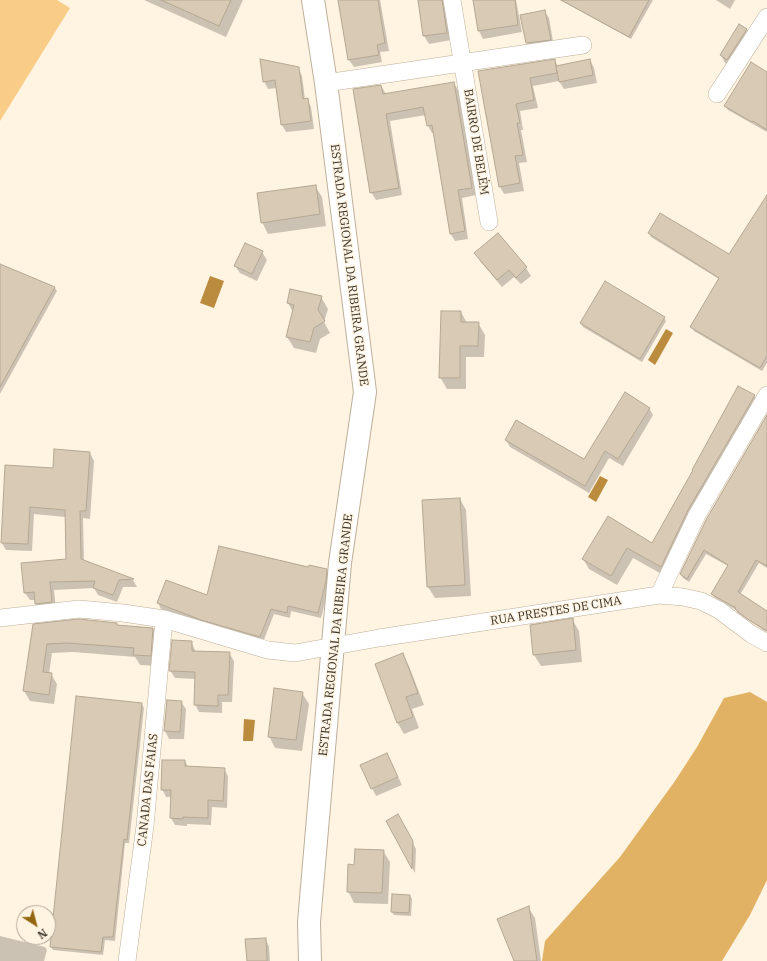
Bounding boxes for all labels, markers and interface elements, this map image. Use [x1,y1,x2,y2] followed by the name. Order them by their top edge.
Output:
[460,88,492,196] street label: BAIRRO DE BELÉM
[327,143,371,387] street label: ESTRADA REGIONAL DA RIBEIRA GRANDE
[316,513,356,757] street label: ESTRADA REGIONAL DA RIBEIRA GRANDE
[489,594,623,628] street label: RUA PRESTES DE CIMA
[135,733,161,847] street label: CANADA DAS FAIAS
[16,905,56,945] north arrow
[35,926,50,942] text: N

